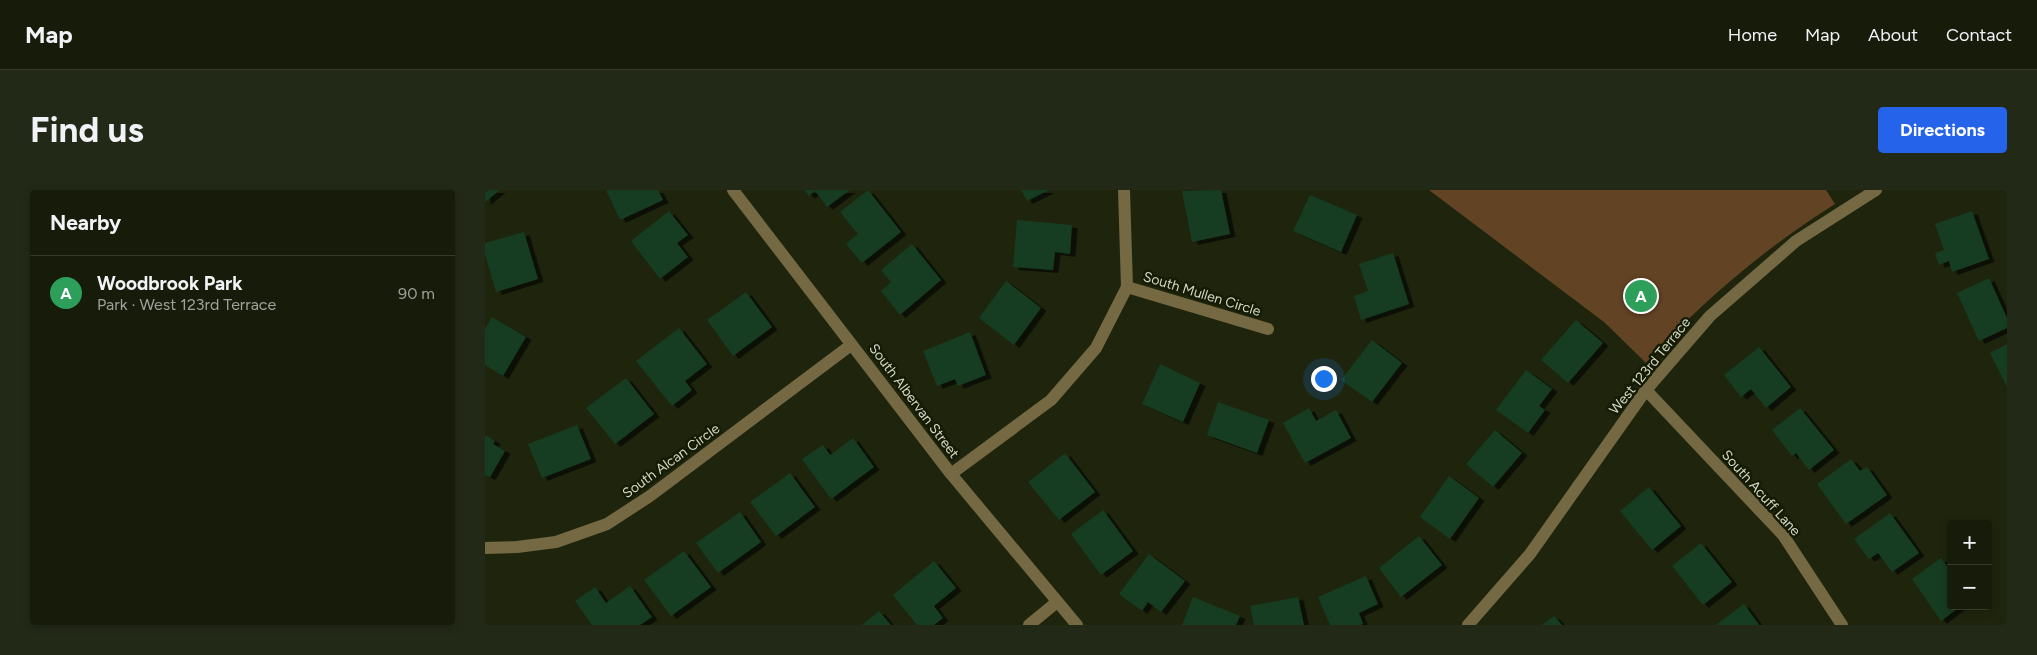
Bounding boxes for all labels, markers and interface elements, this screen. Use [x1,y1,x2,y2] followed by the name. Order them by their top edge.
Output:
[25,20,73,49] text: Map
[1728,24,1777,46] text: Home
[1805,24,1840,46] text: Map
[1868,24,1918,46] text: About
[1946,24,2012,46] text: Contact
[1878,107,2007,153] button: Directions
[30,109,144,151] text: Find us
[50,210,121,235] text: Nearby
[1141,268,1263,320] street label: South Mullen Circle
[97,272,242,295] text: Woodbrook Park
[1625,277,1657,315] pin: A
[60,284,72,303] text: A
[398,284,435,303] text: 90 m
[97,295,276,314] text: Park · West 123rd Terrace
[1606,314,1695,418] street label: West 123rd Terrace
[865,340,963,462] street label: South Albervan Street
[1311,366,1337,392] your location
[619,420,723,502] street label: South Alcan Circle
[1718,447,1804,540] street label: South Acuff Lane
[1947,520,1992,610] map controls
[1947,520,1992,565] button: +
[1947,565,1992,610] button: −

